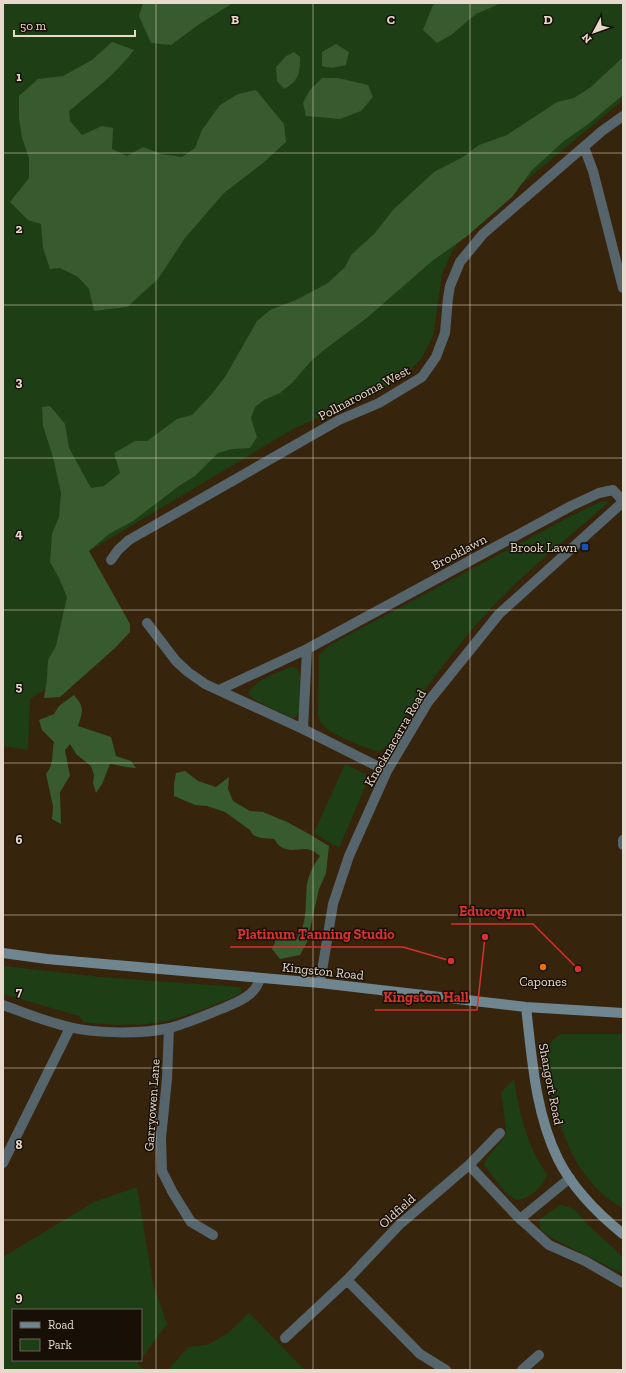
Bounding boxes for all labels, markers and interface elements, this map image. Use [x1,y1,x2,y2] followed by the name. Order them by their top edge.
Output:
[14,12,135,38] scale bar
[231,12,239,27] text: B
[387,12,395,27] text: C
[543,12,553,27] text: D
[574,12,614,52] north arrow
[20,19,47,33] text: 50 m
[579,30,594,46] text: N
[16,69,22,84] text: 1
[16,221,23,236] text: 2
[316,362,412,423] street label: Pollnarooma West
[16,374,23,389] text: 3
[15,526,23,541] text: 4
[429,531,490,573] street label: Brooklawn
[510,540,578,555] place label: Brook Lawn
[580,542,590,552] marker: Brook Lawn
[16,679,23,694] text: 5
[361,687,429,789] street label: Knocknacarra Road
[16,832,23,847] text: 6
[451,898,533,924] callout: Educogym
[459,903,526,920] text: Educogym
[230,921,403,947] callout: Platinum Tanning Studio
[237,926,395,943] text: Platinum Tanning Studio
[281,959,365,983] street label: Kingston Road
[538,962,548,972] marker: Capones
[519,974,567,989] place label: Capones
[16,984,23,999] text: 7
[375,984,477,1010] callout: Kingston Hall
[383,989,469,1006] text: Kingston Hall
[536,1042,566,1126] street label: Shangort Road
[141,1058,163,1152] street label: Garryowen Lane
[15,1137,23,1152] text: 8
[376,1191,418,1231] street label: Oldfield
[16,1289,23,1304] text: 9
[12,1309,142,1361] legend
[48,1318,74,1332] text: Road
[48,1338,73,1352] text: Park

